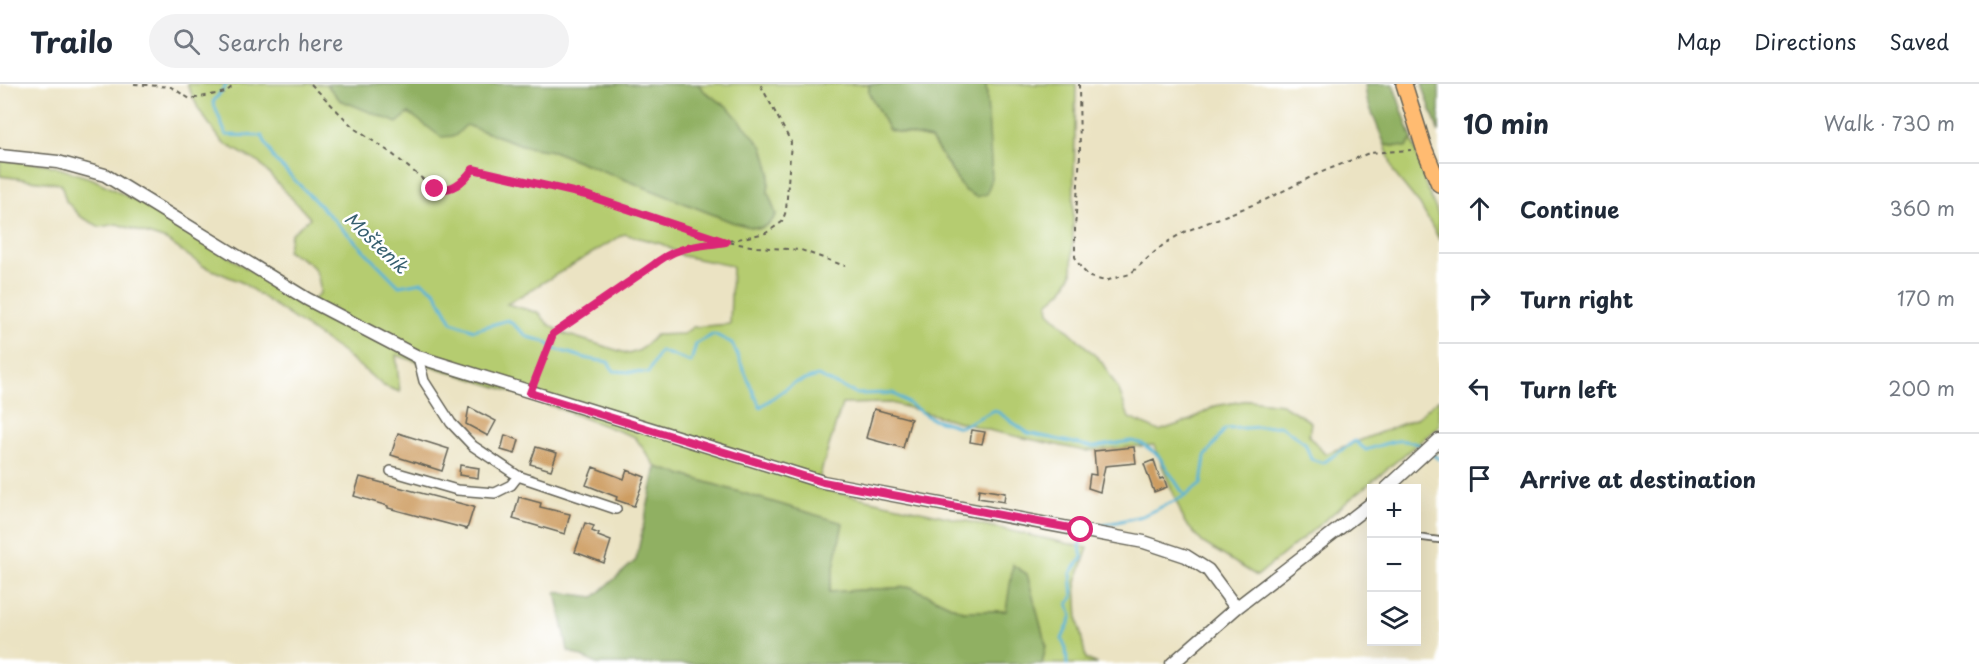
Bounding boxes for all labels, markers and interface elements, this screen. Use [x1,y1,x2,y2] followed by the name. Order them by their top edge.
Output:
[149,14,569,68] search box
[30,20,113,63] text: Trailo
[170,25,203,58] icon: search
[218,25,343,58] text: Search here
[1676,25,1721,57] text: Map
[1754,25,1856,57] text: Directions
[1889,25,1949,57] text: Saved
[1463,104,1549,143] text: 10 min
[1824,108,1955,138] text: Walk · 730 m
[421,175,447,201] route end
[1463,192,1496,225] icon: ahead
[1520,192,1619,225] text: Continue
[1889,193,1955,223] text: 360 m
[339,205,415,280] water label: Mošteník
[1463,282,1496,315] icon: right
[1520,282,1633,315] text: Turn right
[1897,283,1955,313] text: 170 m
[1463,372,1496,405] icon: left
[1520,372,1617,405] text: Turn left
[1888,373,1955,403] text: 200 m
[1463,462,1496,495] icon: arrive
[1520,462,1756,495] text: Arrive at destination
[1367,484,1421,646] map controls
[1367,484,1421,538] button: +
[1067,516,1093,542] route start
[1367,538,1421,592] button: −
[1367,592,1421,646] button: layers

